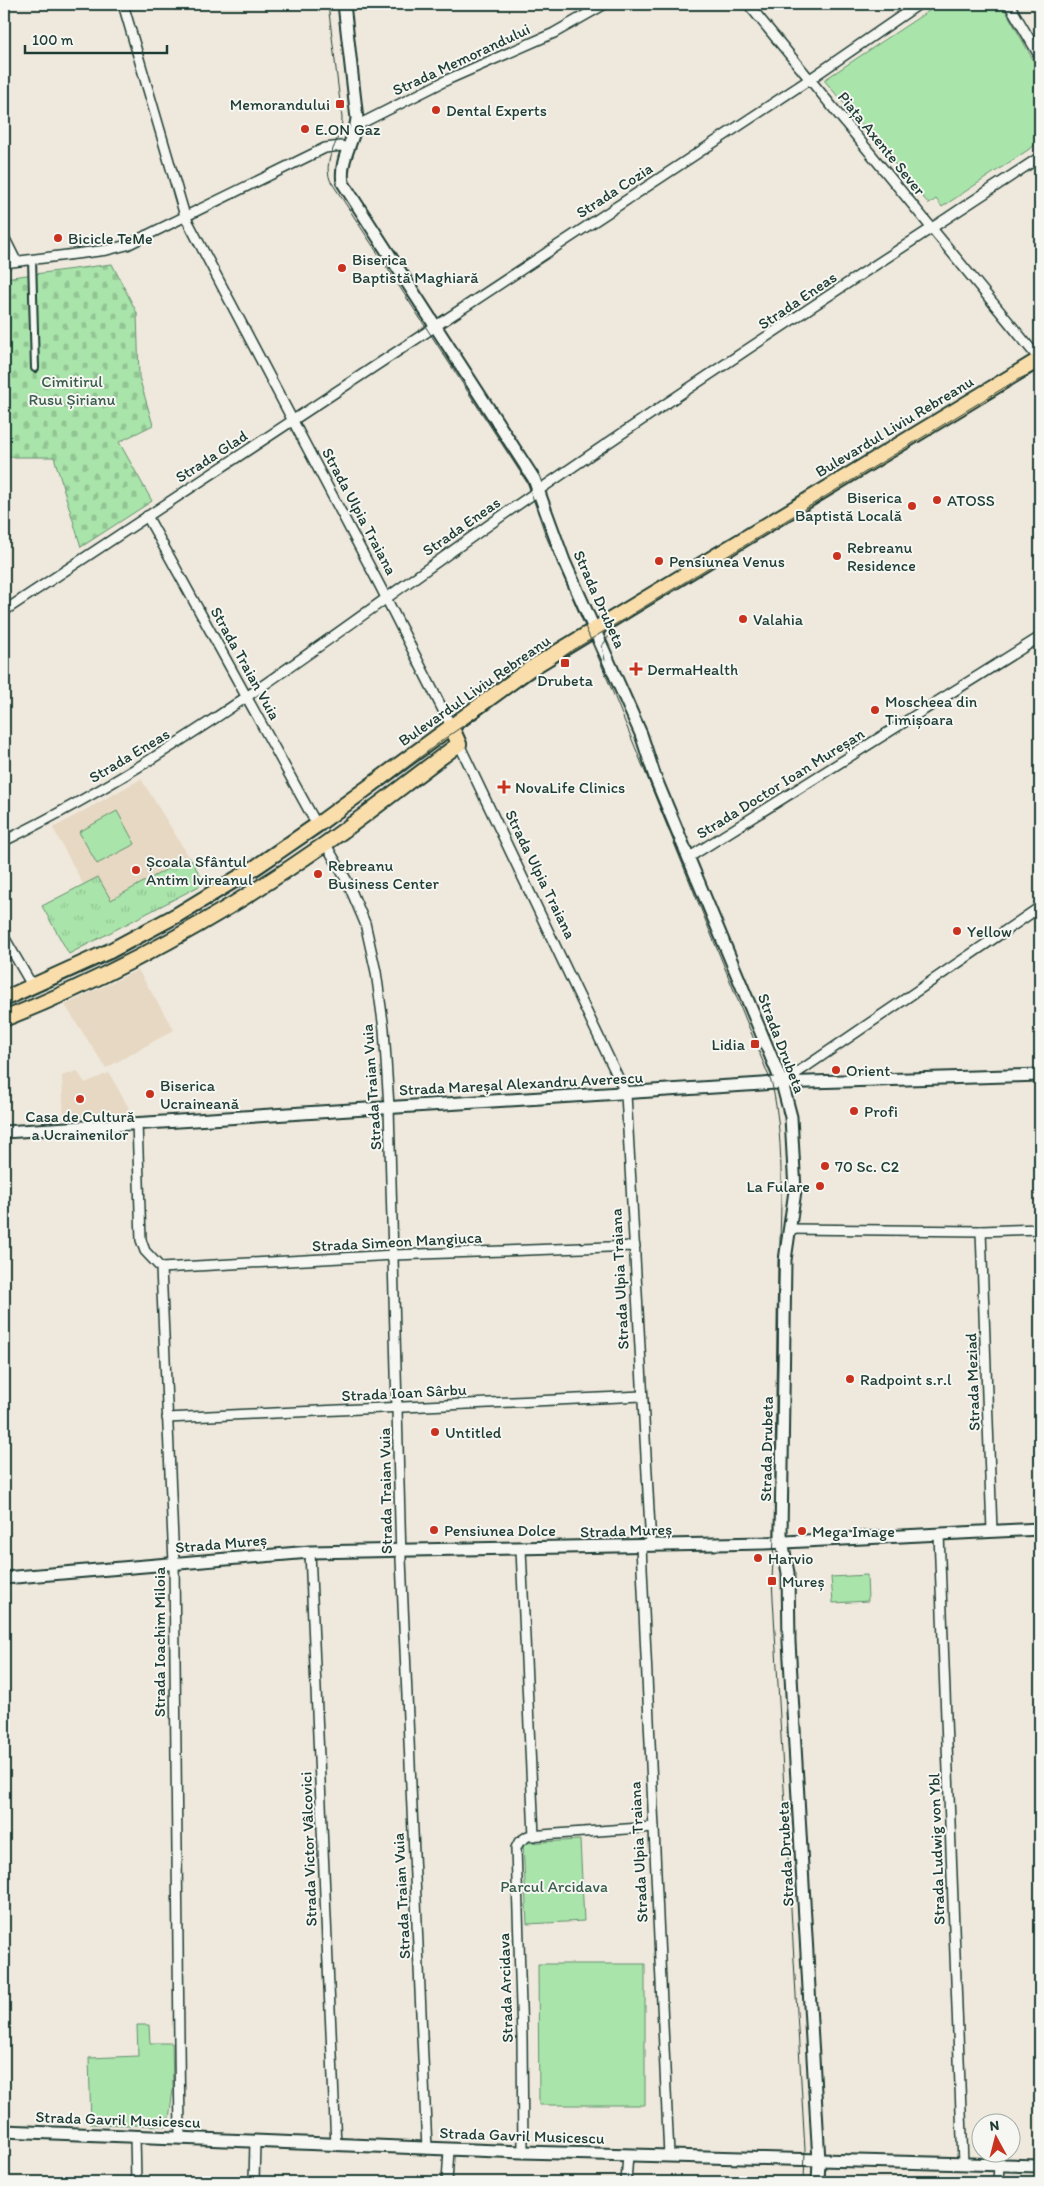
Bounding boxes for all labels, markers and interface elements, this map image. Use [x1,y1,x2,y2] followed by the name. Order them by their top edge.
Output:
[389,19,533,100] street label: Strada Memorandului
[25,22,168,54] scale bar
[32,31,74,49] text: 100 m
[834,87,929,199] street label: Piața Axente Sever
[230,95,330,114] place label: Memorandului
[334,98,346,110] marker: Memorandului
[446,101,547,120] place label: Dental Experts
[430,104,442,116] marker: Dental Experts
[315,120,381,139] place label: E.ON Gaz
[299,123,311,135] marker: E.ON Gaz
[572,159,656,222] street label: Strada Cozia
[68,229,153,248] place label: Bicicle TeMe
[52,232,64,244] marker: Bicicle TeMe
[352,250,479,287] place label: Biserica Baptistă Maghiară
[336,262,348,274] marker: Biserica Baptistă Maghiară
[754,267,840,334] street label: Strada Eneas
[28,372,116,409] park label: Cimitirul Rusu Șirianu
[812,372,977,481] street label: Bulevardul Liviu Rebreanu
[172,426,251,487] street label: Strada Glad
[318,444,401,578] street label: Strada Ulpia Traiana
[795,488,903,525] place label: Biserica Baptistă Locală
[947,491,995,510] place label: ATOSS
[419,493,504,560] street label: Strada Eneas
[931,494,943,506] marker: ATOSS
[906,500,918,512] marker: Biserica Baptistă Locală
[847,538,916,575] place label: Rebreanu Residence
[569,547,630,651] street label: Strada Drubeta
[831,550,843,562] marker: Rebreanu Residence
[669,552,785,571] place label: Pensiunea Venus
[653,555,665,567] marker: Pensiunea Venus
[207,603,285,723] street label: Strada Traian Vuia
[753,610,804,629] place label: Valahia
[737,613,749,625] marker: Valahia
[395,631,554,750] street label: Bulevardul Liviu Rebreanu
[559,657,571,669] marker: Drubeta
[647,660,738,679] place label: DermaHealth
[629,662,643,676] marker: DermaHealth
[537,671,594,690] place label: Drubeta
[885,692,978,729] place label: Moscheea din Timișoara
[869,704,881,716] marker: Moscheea din Timișoara
[86,724,173,787] street label: Strada Eneas
[693,724,868,843] street label: Strada Doctor Ioan Mureșan
[515,778,625,797] place label: NovaLife Clinics
[497,780,511,794] marker: NovaLife Clinics
[501,807,580,942] street label: Strada Ulpia Traiana
[146,852,253,889] place label: Școala Sfântul Antim Ivireanul
[328,856,440,893] place label: Rebreanu Business Center
[130,864,142,876] marker: Școala Sfântul Antim Ivireanul
[312,868,324,880] marker: Rebreanu Business Center
[967,922,1012,941] place label: Yellow
[951,925,963,937] marker: Yellow
[754,991,809,1096] street label: Strada Drubeta
[358,1023,385,1151] street label: Strada Traian Vuia
[712,1035,746,1054] place label: Lidia
[749,1038,761,1050] marker: Lidia
[846,1061,890,1080] place label: Orient
[830,1064,842,1076] marker: Orient
[398,1068,644,1099] street label: Strada Mareșal Alexandru Averescu
[160,1076,240,1113] place label: Biserica Ucraineană
[144,1088,156,1100] marker: Biserica Ucraineană
[74,1093,86,1105] marker: Casa de Cultură a Ucrainenilor
[864,1102,898,1121] place label: Profi
[848,1105,860,1117] marker: Profi
[25,1107,136,1144] place label: Casa de Cultură a Ucrainenilor
[835,1157,900,1176] place label: 70 Sc. C2
[819,1160,831,1172] marker: 70 Sc. C2
[746,1177,810,1196] place label: La Fulare
[814,1180,826,1192] marker: La Fulare
[606,1208,633,1350] street label: Strada Ulpia Traiana
[311,1228,483,1255] street label: Strada Simeon Mangiuca
[961,1332,984,1431] street label: Strada Meziad
[860,1370,952,1389] place label: Radpoint s.r.l
[844,1373,856,1385] marker: Radpoint s.r.l
[341,1380,467,1405] street label: Strada Ioan Sârbu
[756,1396,777,1502] street label: Strada Drubeta
[445,1423,502,1442] place label: Untitled
[429,1426,441,1438] marker: Untitled
[375,1428,396,1554] street label: Strada Traian Vuia
[580,1519,672,1542] street label: Strada Mureș
[444,1521,556,1540] place label: Pensiunea Dolce
[812,1522,895,1541] place label: Mega Image
[428,1524,440,1536] marker: Pensiunea Dolce
[796,1525,808,1537] marker: Mega Image
[174,1530,268,1557] street label: Strada Mureș
[768,1549,813,1568] place label: Harvio
[752,1552,764,1564] marker: Harvio
[150,1566,169,1717] street label: Strada Ioachim Miloia
[782,1572,825,1591] place label: Mureș
[766,1575,778,1587] marker: Mureș
[296,1771,321,1927] street label: Strada Victor Vâlcovici
[924,1772,949,1925] street label: Strada Ludwig von Ybl
[625,1781,652,1923] street label: Strada Ulpia Traiana
[773,1801,798,1907] street label: Strada Drubeta
[389,1832,414,1960] street label: Strada Traian Vuia
[500,1877,608,1896] park label: Parcul Arcidava
[494,1933,517,2043] street label: Strada Arcidava
[35,2107,201,2132] street label: Strada Gavril Musicescu
[972,2114,1022,2164] north arrow
[989,2117,1000,2135] text: N
[439,2123,605,2148] street label: Strada Gavril Musicescu

